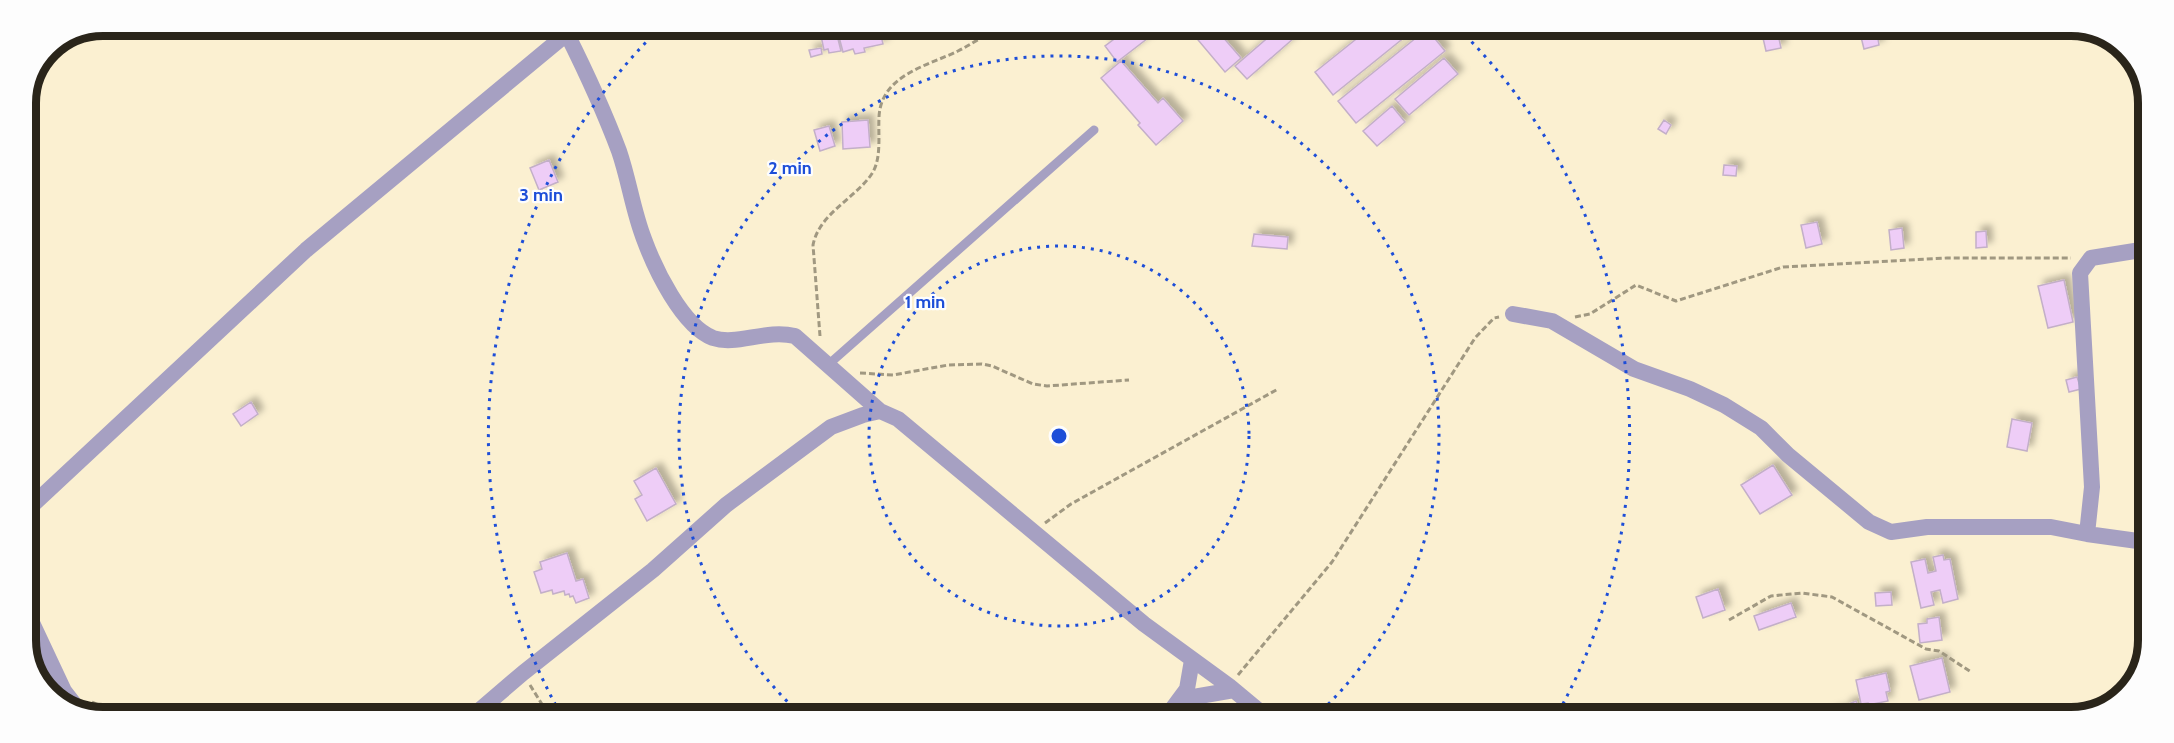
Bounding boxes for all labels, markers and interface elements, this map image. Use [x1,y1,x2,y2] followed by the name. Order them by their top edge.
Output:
[768,157,812,179] text: 2 min
[519,184,563,206] text: 3 min
[905,291,945,313] text: 1 min
[1049,426,1069,446] centre of rings

